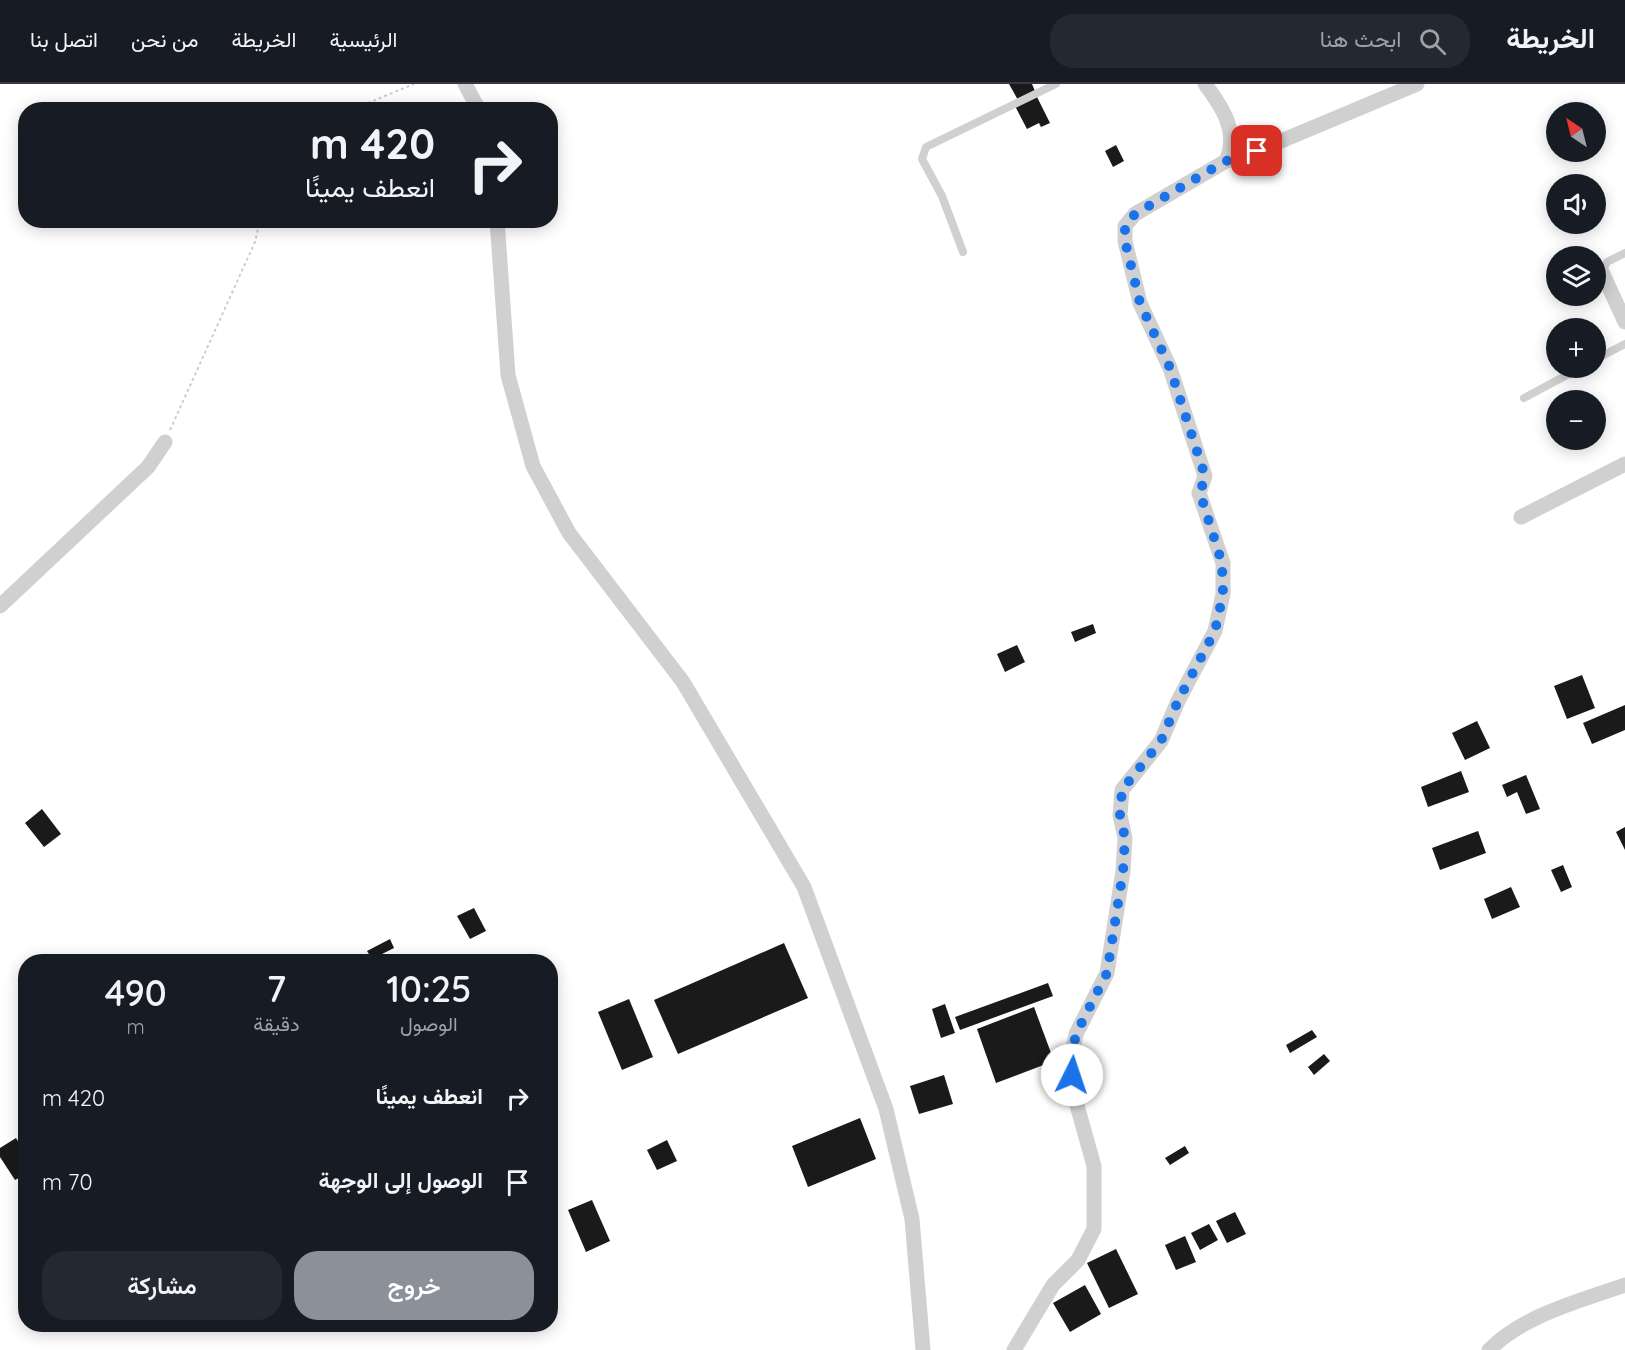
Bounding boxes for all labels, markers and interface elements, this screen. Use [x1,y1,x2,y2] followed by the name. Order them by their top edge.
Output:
[1050,14,1470,68] search box
[1506,20,1595,55] text: الخريطة
[1320,25,1401,53] text: ابحث هنا
[1416,25,1449,58] icon: search
[30,26,98,52] text: اتصل بنا
[131,26,198,52] text: من نحن
[231,26,296,52] text: الخريطة
[329,26,397,52] text: الرئيسية
[1546,102,1606,162] north arrow
[1546,102,1606,450] map controls
[310,117,435,170] text: 420 m
[1231,125,1282,176] pin
[456,126,534,204] icon: right
[1240,134,1273,167] icon: arrive
[305,170,435,204] text: انعطف يمينًا
[1546,174,1606,234] button: sound
[1546,246,1606,306] button: layers
[1546,318,1606,378] button: +
[1546,390,1606,450] button: −
[267,966,286,1011] text: 7
[386,966,471,1011] text: 10:25
[105,970,167,1015] text: 490
[253,1011,300,1036] text: دقيقة
[400,1011,458,1036] text: الوصول
[127,1014,145,1039] text: m
[1040,1043,1104,1107] position arrow
[375,1082,483,1110] text: انعطف يمينًا
[501,1082,534,1115] icon: right
[42,1084,105,1112] text: 420 m
[319,1166,483,1194] text: الوصول إلى الوجهة
[501,1166,534,1199] icon: arrive
[42,1168,92,1196] text: 70 m
[42,1251,282,1320] button: مشاركة
[294,1251,534,1320] button: خروج

